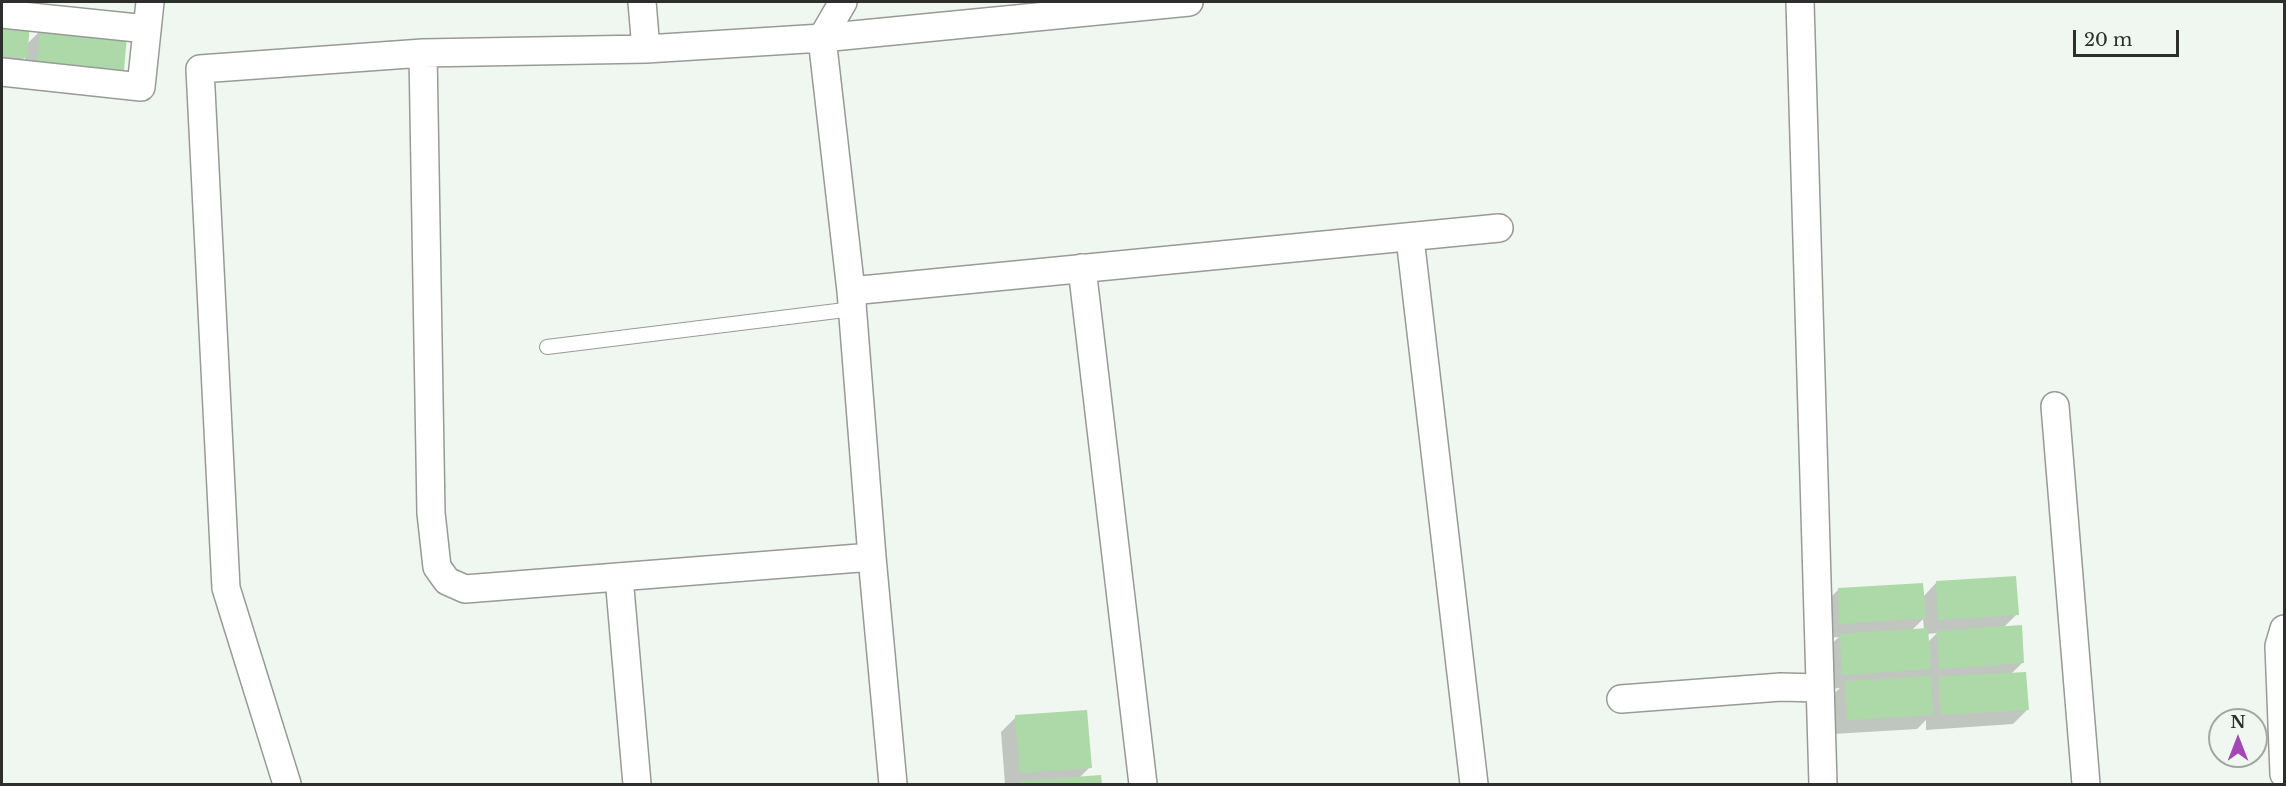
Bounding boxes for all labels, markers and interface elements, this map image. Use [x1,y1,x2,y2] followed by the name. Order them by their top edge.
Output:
[2076,18,2182,56] scale bar
[2084,29,2132,51] text: 20 m
[2208,708,2268,768] north arrow
[2230,712,2246,732] text: N

